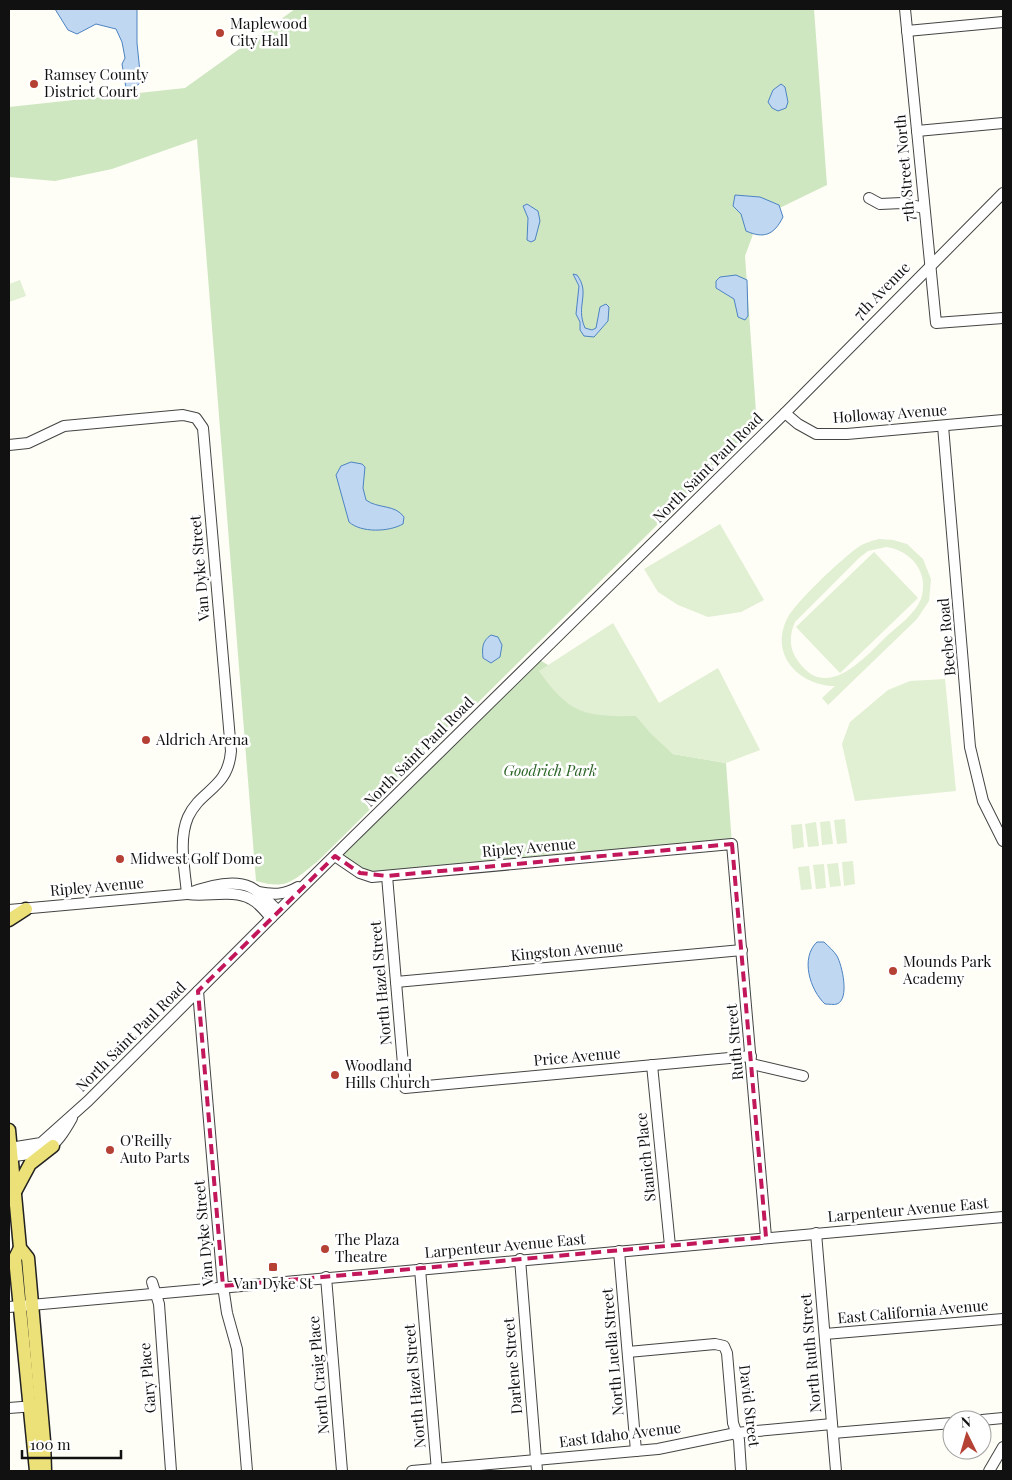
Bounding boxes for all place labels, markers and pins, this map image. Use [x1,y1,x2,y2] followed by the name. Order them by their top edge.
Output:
[230,13,308,50] place label: Maplewood City Hall
[214,27,226,39] marker: Maplewood City Hall
[44,64,149,101] place label: Ramsey County District Court
[28,78,40,90] marker: Ramsey County District Court
[155,729,249,749] place label: Aldrich Arena
[140,734,152,746] marker: Aldrich Arena
[130,848,262,868] place label: Midwest Golf Dome
[114,853,126,865] marker: Midwest Golf Dome
[902,951,992,988] place label: Mounds Park Academy
[887,965,899,977] marker: Mounds Park Academy
[344,1055,430,1092] place label: Woodland Hills Church
[329,1069,341,1081] marker: Woodland Hills Church
[119,1130,190,1167] place label: O'Reilly Auto Parts
[104,1144,116,1156] marker: O'Reilly Auto Parts
[335,1229,400,1266] place label: The Plaza Theatre
[319,1243,331,1255] marker: The Plaza Theatre
[267,1261,279,1273] marker: Van Dyke St
[232,1273,313,1293] place label: Van Dyke St

